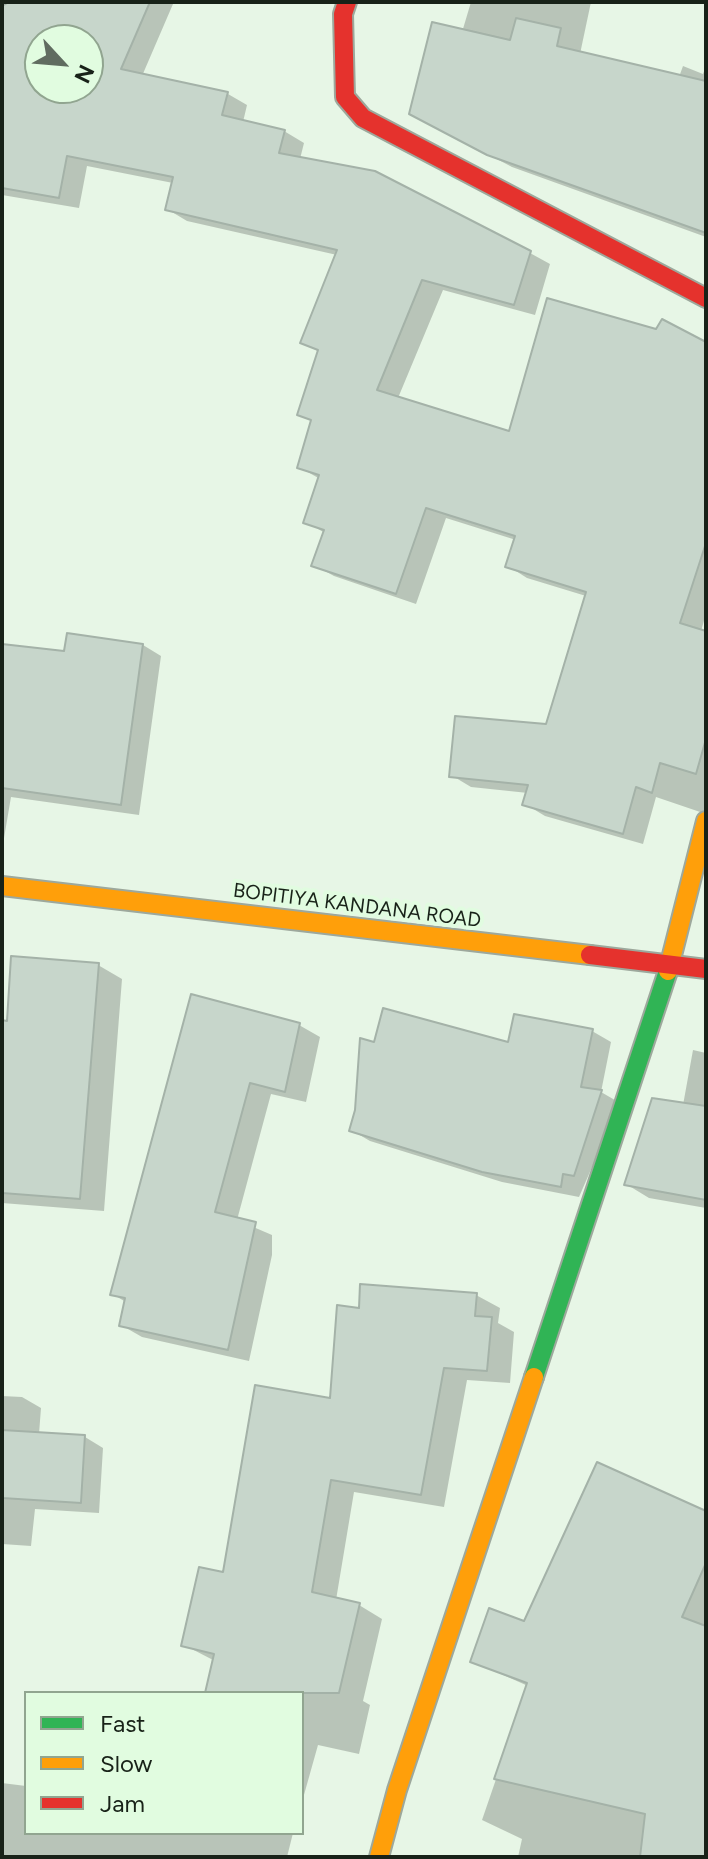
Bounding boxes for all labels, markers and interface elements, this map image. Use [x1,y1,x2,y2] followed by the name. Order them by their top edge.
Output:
[24,24,104,104] north arrow
[68,60,100,87] text: N
[232,879,482,933] street label: BOPITIYA KANDANA ROAD
[24,1691,304,1835] legend
[100,1709,145,1738] text: Fast
[100,1749,152,1778] text: Slow
[100,1789,145,1818] text: Jam

